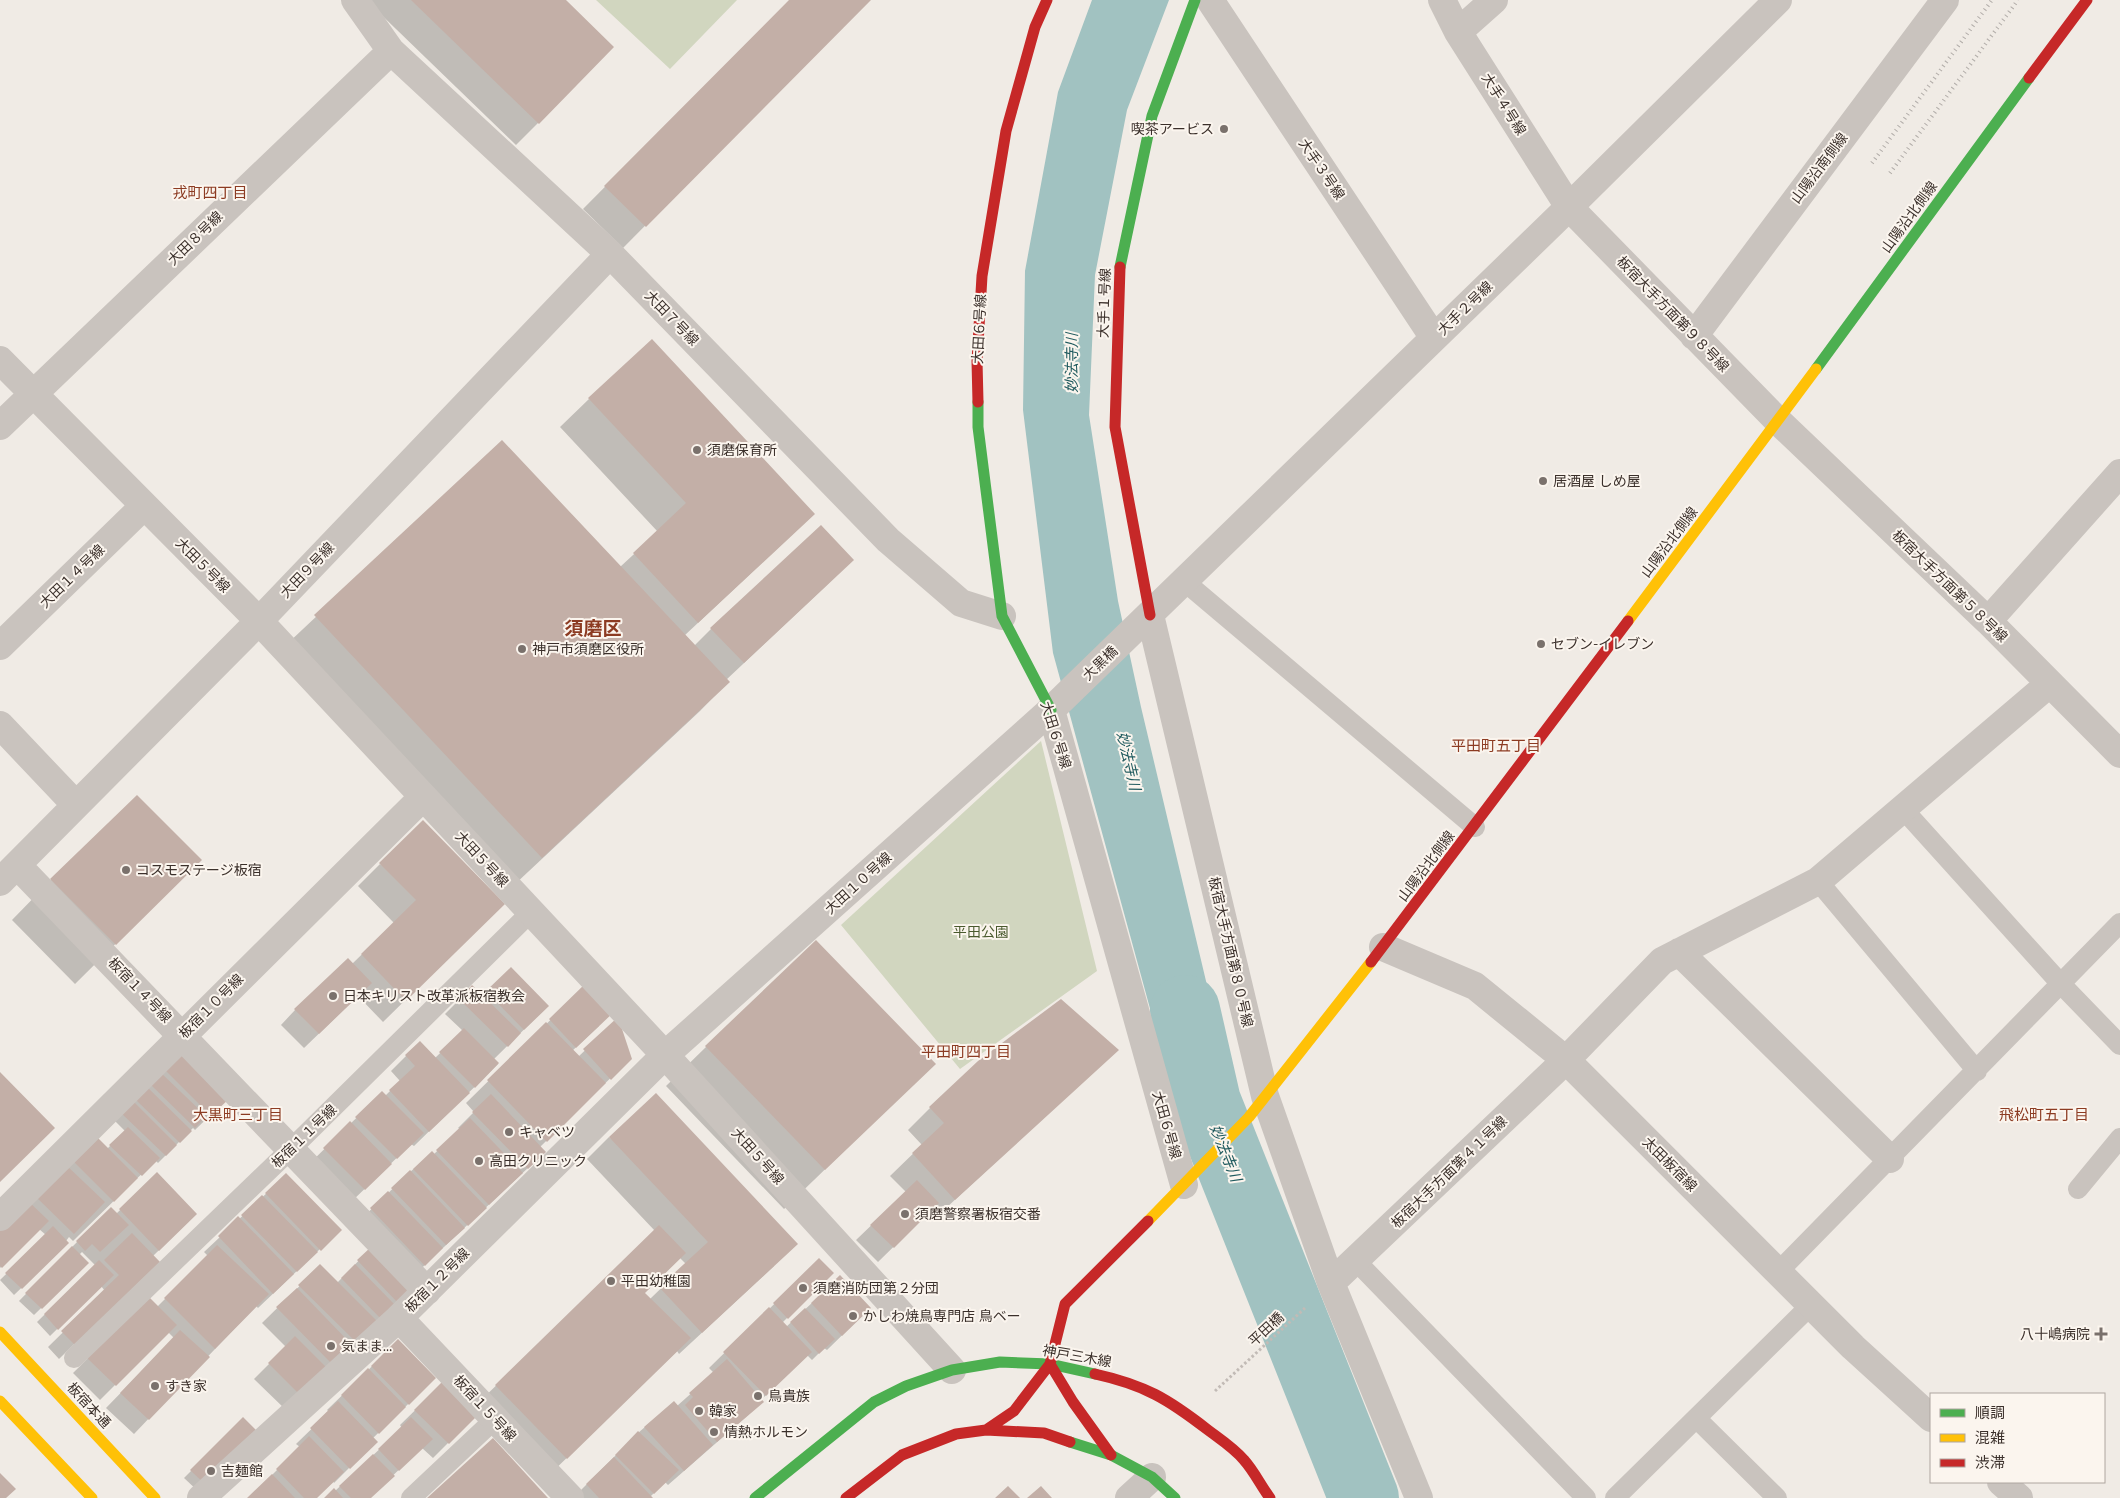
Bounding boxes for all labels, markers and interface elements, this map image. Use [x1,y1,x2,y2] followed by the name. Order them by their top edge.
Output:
[1478,70,1530,138] street label: 大手４号線
[1131,120,1214,138] place label: 喫茶アービス
[1218,123,1230,135] marker: 喫茶アービス
[1787,129,1851,207] street label: 山陽沿南側線
[1295,135,1349,203] street label: 大手３号線
[1877,178,1941,256] street label: 山陽沿北側線
[172,183,248,202] district label: 戎町四丁目
[164,207,226,269] street label: 大田８号線
[1613,252,1733,376] street label: 板宿大手方面第９８号線
[1094,268,1114,338] street label: 大手１号線
[1434,277,1496,339] street label: 大手２号線
[641,287,703,349] street label: 大田７号線
[968,294,990,364] street label: 大田６号線
[1062,331,1081,393] water label: 妙法寺川
[707,441,777,459] place label: 須磨保育所
[691,444,703,456] marker: 須磨保育所
[1553,472,1641,490] place label: 居酒屋 しめ屋
[1537,475,1549,487] marker: 居酒屋 しめ屋
[1637,503,1701,581] street label: 山陽沿北側線
[1888,526,2012,646] street label: 板宿大手方面第５８号線
[172,534,234,596] street label: 大田５号線
[276,539,338,601] street label: 大田９号線
[36,540,108,612] street label: 大田１４号線
[564,617,622,640] district label: 須磨区
[1551,635,1654,653] place label: セブン-イレブン
[1535,638,1547,650] marker: セブン-イレブン
[532,640,644,658] place label: 神戸市須磨区役所
[1079,642,1121,684] street label: 大黒橋
[516,643,528,655] marker: 神戸市須磨区役所
[1037,699,1075,771] street label: 大田６号線
[1113,730,1145,794] water label: 妙法寺川
[1451,736,1541,755] district label: 平田町五丁目
[452,827,512,891] street label: 大田５号線
[1394,827,1458,905] street label: 山陽沿北側線
[821,848,895,918] street label: 大田１０号線
[136,861,262,879] place label: コスモステージ板宿
[120,864,132,876] marker: コスモステージ板宿
[1205,875,1257,1029] street label: 板宿大手方面第８０号線
[953,923,1009,941] park label: 平田公園
[104,954,176,1026] street label: 板宿１４号線
[175,970,247,1042] street label: 板宿１０号線
[343,987,525,1005] place label: 日本キリスト改革派板宿教会
[327,990,339,1002] marker: 日本キリスト改革派板宿教会
[921,1042,1011,1061] district label: 平田町四丁目
[1149,1089,1185,1161] street label: 大田６号線
[268,1100,340,1172] street label: 板宿１１号線
[193,1105,283,1124] district label: 大黒町三丁目
[1999,1105,2089,1124] district label: 飛松町五丁目
[1387,1112,1511,1232] street label: 板宿大手方面第４１号線
[1206,1122,1247,1186] water label: 妙法寺川
[519,1123,575,1141] place label: キャベツ
[728,1124,788,1188] street label: 大田５号線
[503,1126,515,1138] marker: キャベツ
[1639,1133,1701,1195] street label: 太田板宿線
[489,1152,587,1170] place label: 高田クリニック
[473,1155,485,1167] marker: 高田クリニック
[915,1205,1041,1223] place label: 須磨警察署板宿交番
[899,1208,911,1220] marker: 須磨警察署板宿交番
[401,1244,473,1316] street label: 板宿１２号線
[621,1272,691,1290] place label: 平田幼稚園
[605,1275,617,1287] marker: 平田幼稚園
[813,1279,939,1297] place label: 須磨消防団第２分団
[797,1282,809,1294] marker: 須磨消防団第２分団
[863,1307,1021,1325] place label: かしわ焼鳥専門店 鳥ベー
[1245,1308,1287,1350] street label: 平田橋
[847,1310,859,1322] marker: かしわ焼鳥専門店 鳥ベー
[2020,1325,2090,1343] place label: 八十嶋病院
[2094,1327,2108,1341] marker: 八十嶋病院
[341,1337,392,1355] place label: 気まま…
[325,1340,337,1352] marker: 気まま…
[1041,1341,1113,1371] street label: 神戸三木線
[450,1371,520,1445] street label: 板宿１５号線
[165,1377,207,1395] place label: すき家
[63,1378,115,1432] street label: 板宿本通
[149,1380,161,1392] marker: すき家
[768,1387,810,1405] place label: 鳥貴族
[752,1390,764,1402] marker: 鳥貴族
[1930,1393,2105,1483] legend
[709,1402,737,1420] place label: 韓家
[1975,1403,2005,1422] text: 順調
[693,1405,705,1417] marker: 韓家
[724,1423,808,1441] place label: 情熱ホルモン
[708,1426,720,1438] marker: 情熱ホルモン
[1975,1428,2005,1447] text: 混雑
[1975,1453,2005,1472] text: 渋滞
[221,1462,263,1480] place label: 吉麺館
[205,1465,217,1477] marker: 吉麺館

